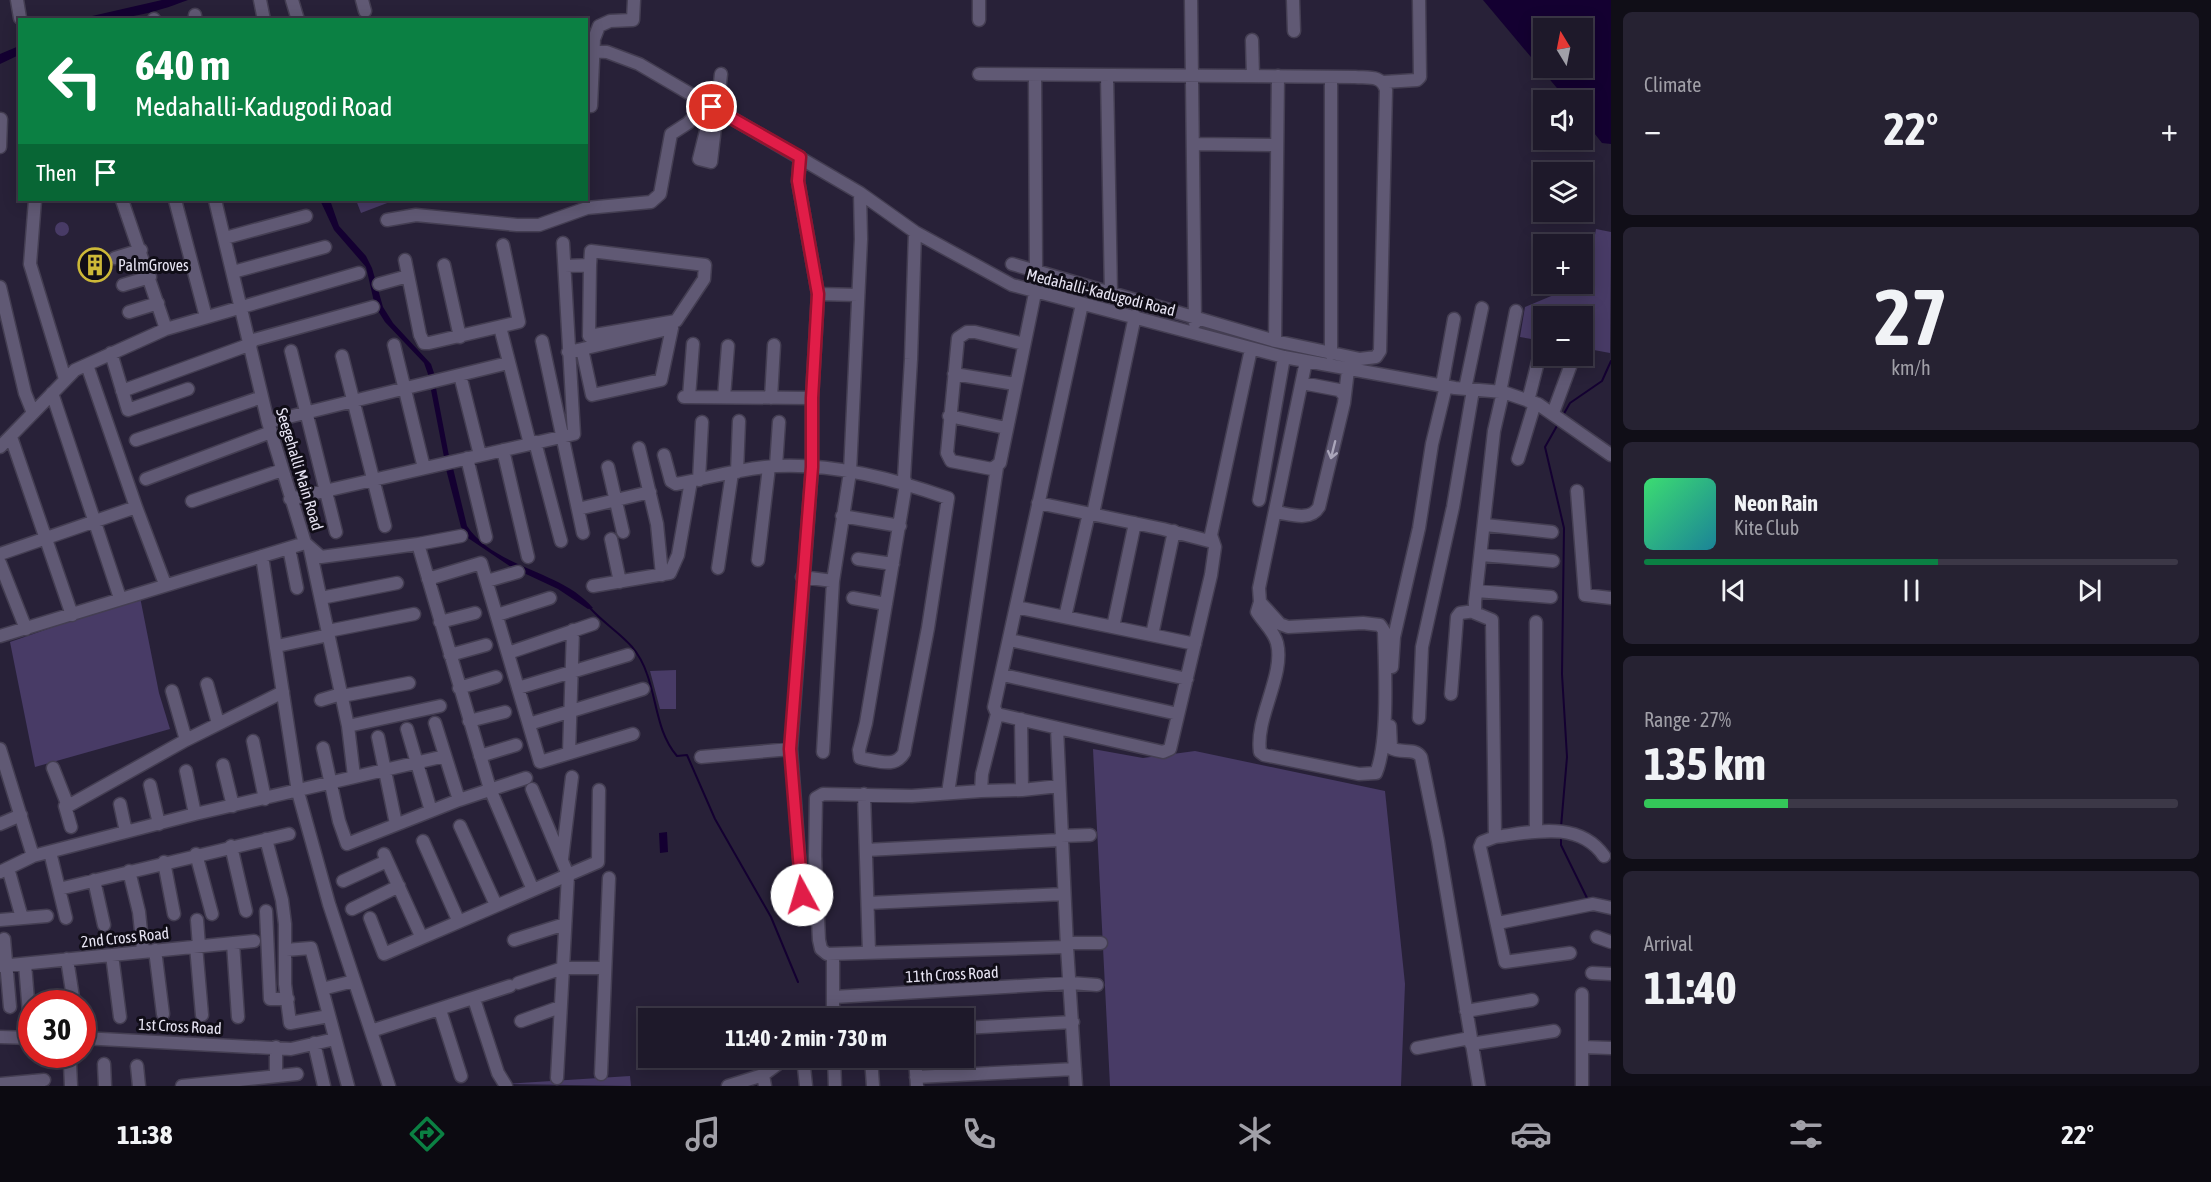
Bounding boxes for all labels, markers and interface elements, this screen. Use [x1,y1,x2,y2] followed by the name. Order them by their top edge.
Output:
[1533,18,1593,78] north arrow
[1533,18,1593,366] map controls
[135,41,230,89] text: 640 m
[36,42,114,120] icon: left
[1644,73,1701,96] text: Climate
[686,81,737,132] pin
[695,90,728,123] icon: arrive
[1533,90,1593,150] button: sound
[135,91,393,122] text: Medahalli-Kadugodi Road
[1884,103,1938,155] text: 22°
[1644,110,1661,148] text: −
[2161,110,2178,148] text: +
[89,156,122,189] icon: arrive
[36,160,77,186] text: Then
[1533,162,1593,222] button: layers
[1533,234,1593,294] button: +
[77,247,113,283] building icon: PalmGroves
[118,256,189,274] place label: PalmGroves
[1025,265,1177,320] street label: Medahalli-Kadugodi Road
[1874,272,1948,362] text: 27
[1533,306,1593,366] button: −
[1891,356,1931,379] text: km/h
[272,406,327,533] street label: Seegehalli Main Road
[1326,441,1338,460] one-way arrow
[1734,490,1818,516] text: Neon Rain
[1734,516,1799,539] text: Kite Club
[1717,574,1750,607] icon: previous
[1895,574,1928,607] icon: pause
[2073,574,2106,607] icon: next
[1644,708,1731,731] text: Range · 27%
[1644,738,1766,790] text: 135 km
[770,863,834,927] position arrow
[80,923,170,951] street label: 2nd Cross Road
[1644,932,1693,955] text: Arrival
[1644,962,1737,1014] text: 11:40
[905,963,999,985] street label: 11th Cross Road
[18,990,96,1068] speed limit sign: 30
[138,1015,222,1037] street label: 1st Cross Road
[725,1025,887,1051] text: 11:40 · 2 min · 730 m
[406,1113,448,1155] icon: directions
[682,1113,724,1155] icon: music
[958,1113,1000,1155] icon: phone
[1234,1113,1276,1155] icon: climate
[1510,1113,1552,1155] icon: car
[1785,1113,1827,1155] icon: filters
[117,1119,172,1150] text: 11:38
[2061,1119,2094,1150] text: 22°

